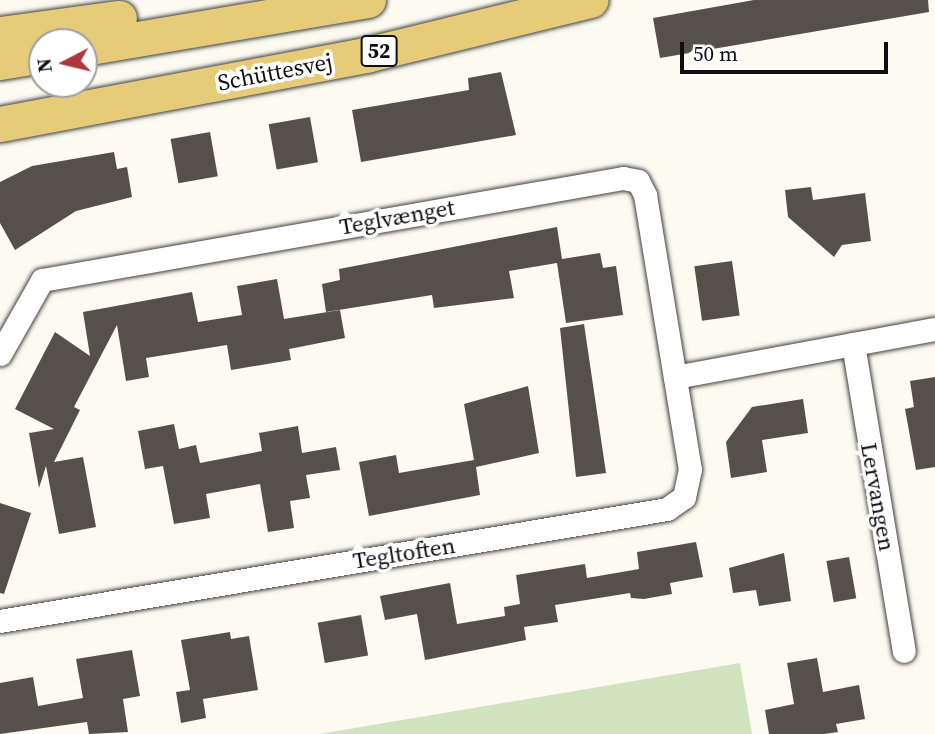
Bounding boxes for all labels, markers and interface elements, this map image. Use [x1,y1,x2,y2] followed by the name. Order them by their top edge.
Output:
[28,28,98,98] north arrow
[683,28,891,72] scale bar
[360,34,398,68] road number: 52
[693,39,738,68] text: 50 m
[215,47,335,97] street label: Schüttesvej
[30,57,58,74] text: N
[337,193,457,241] street label: Teglvænget
[855,441,901,553] street label: Lervangen
[351,531,457,575] street label: Tegltoften

